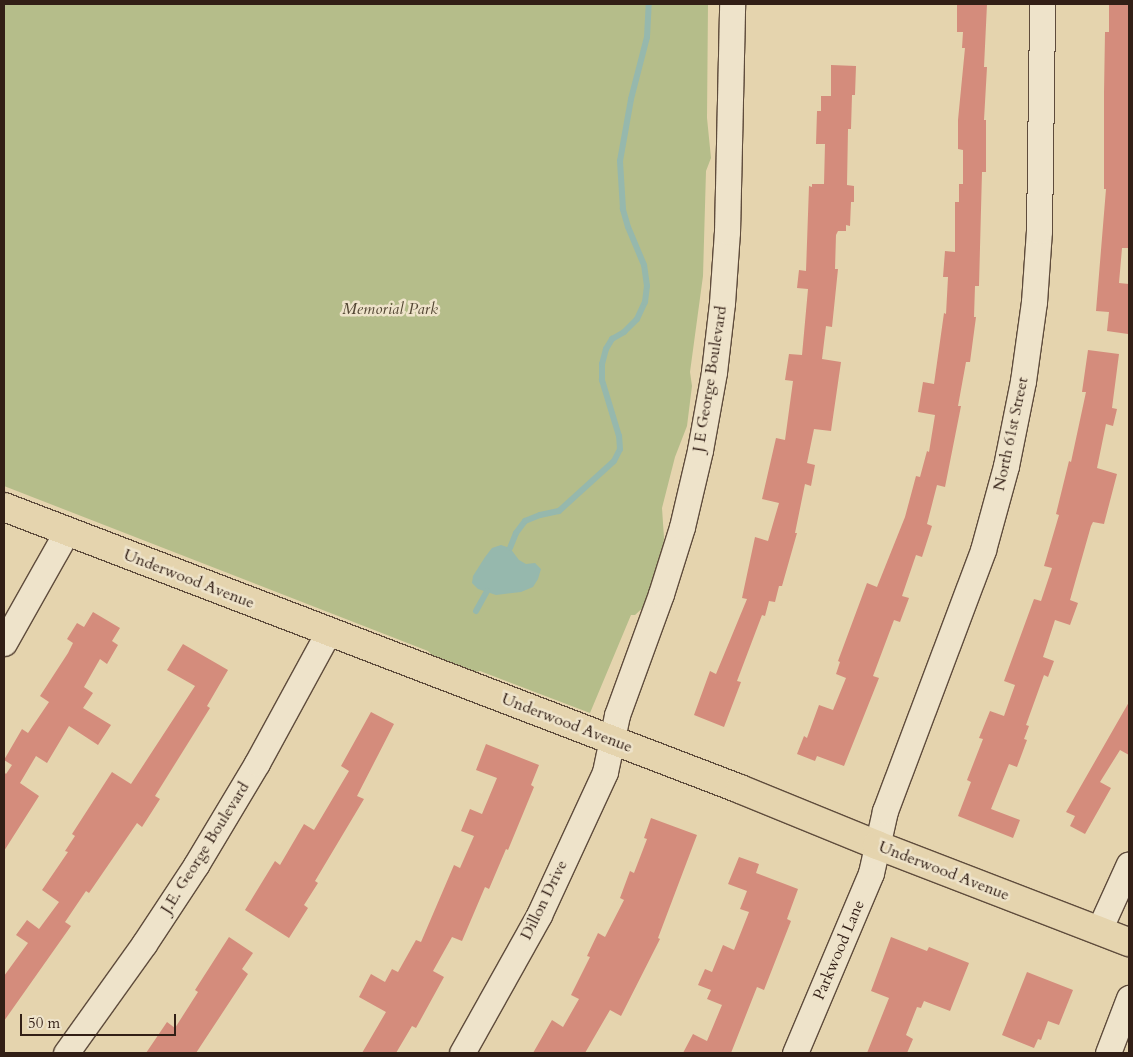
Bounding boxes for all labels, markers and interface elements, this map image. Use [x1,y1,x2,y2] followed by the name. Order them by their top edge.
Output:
[342,299,438,319] park label: Memorial Park
[689,304,731,454] street label: J E George Boulevard
[990,375,1032,493] street label: North 61st Street
[121,545,257,613] street label: Underwood Avenue
[499,689,635,757] street label: Underwood Avenue
[157,779,253,917] street label: J.E. George Boulevard
[876,837,1012,905] street label: Underwood Avenue
[516,857,572,943] street label: Dillon Drive
[809,897,869,1003] street label: Parkwood Lane
[22,1004,179,1036] scale bar
[28,1013,60,1033] text: 50 m

